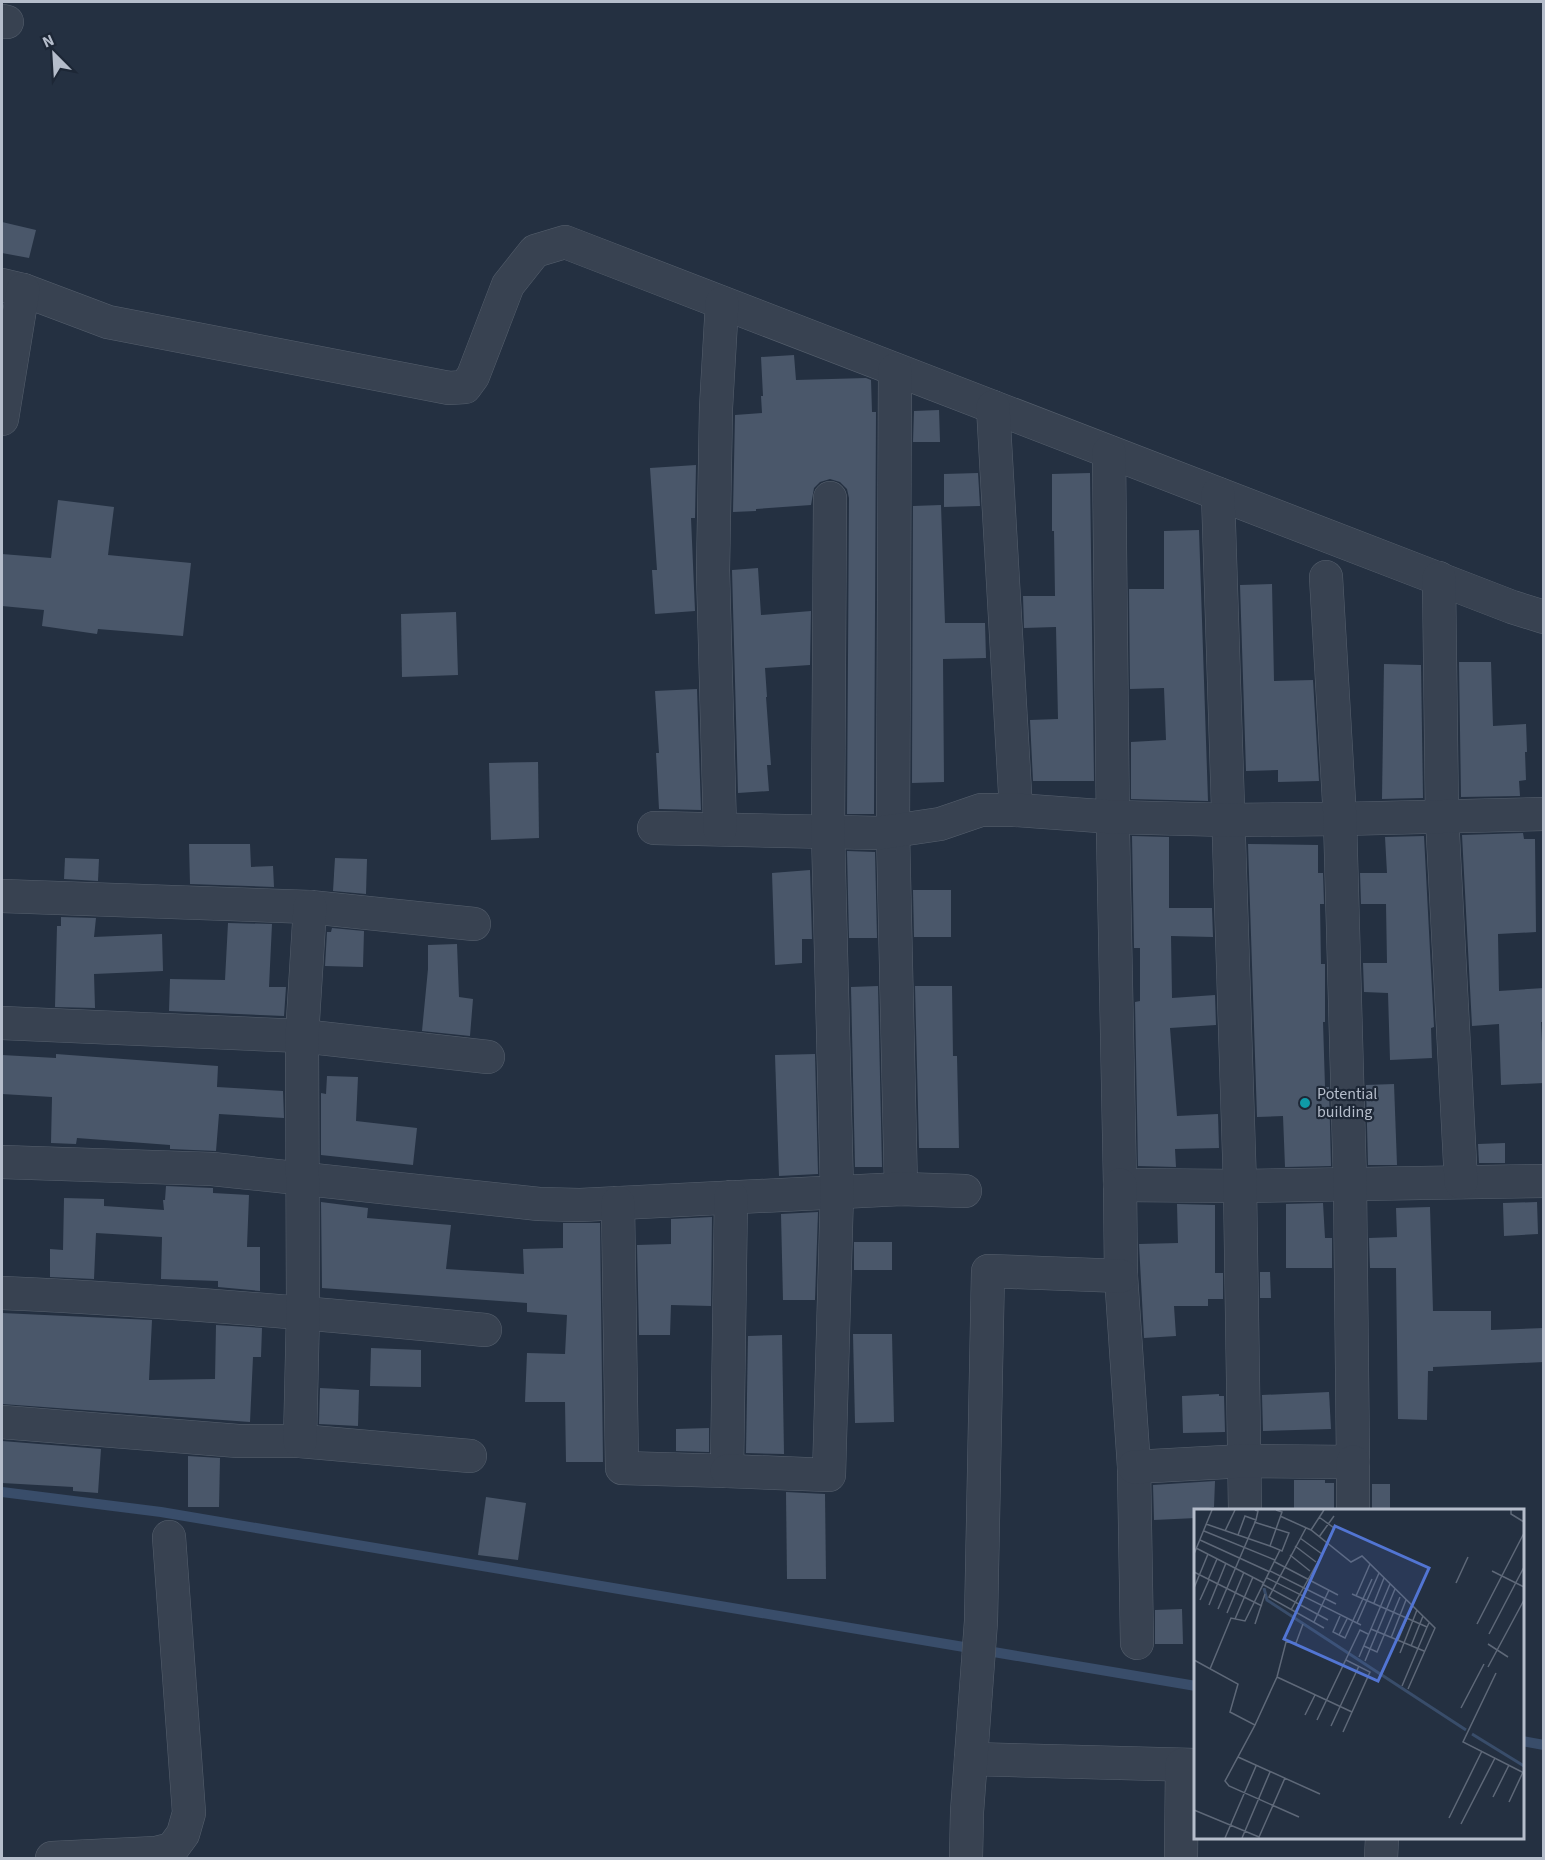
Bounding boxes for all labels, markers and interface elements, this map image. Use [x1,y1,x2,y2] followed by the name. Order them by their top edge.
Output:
[24,24,84,84] north arrow
[39,29,58,53] text: N
[1317,1083,1377,1123] place label: Potential building
[1298,1096,1312,1110] marker: Potential building
[1194,1509,1524,1839] inset map

